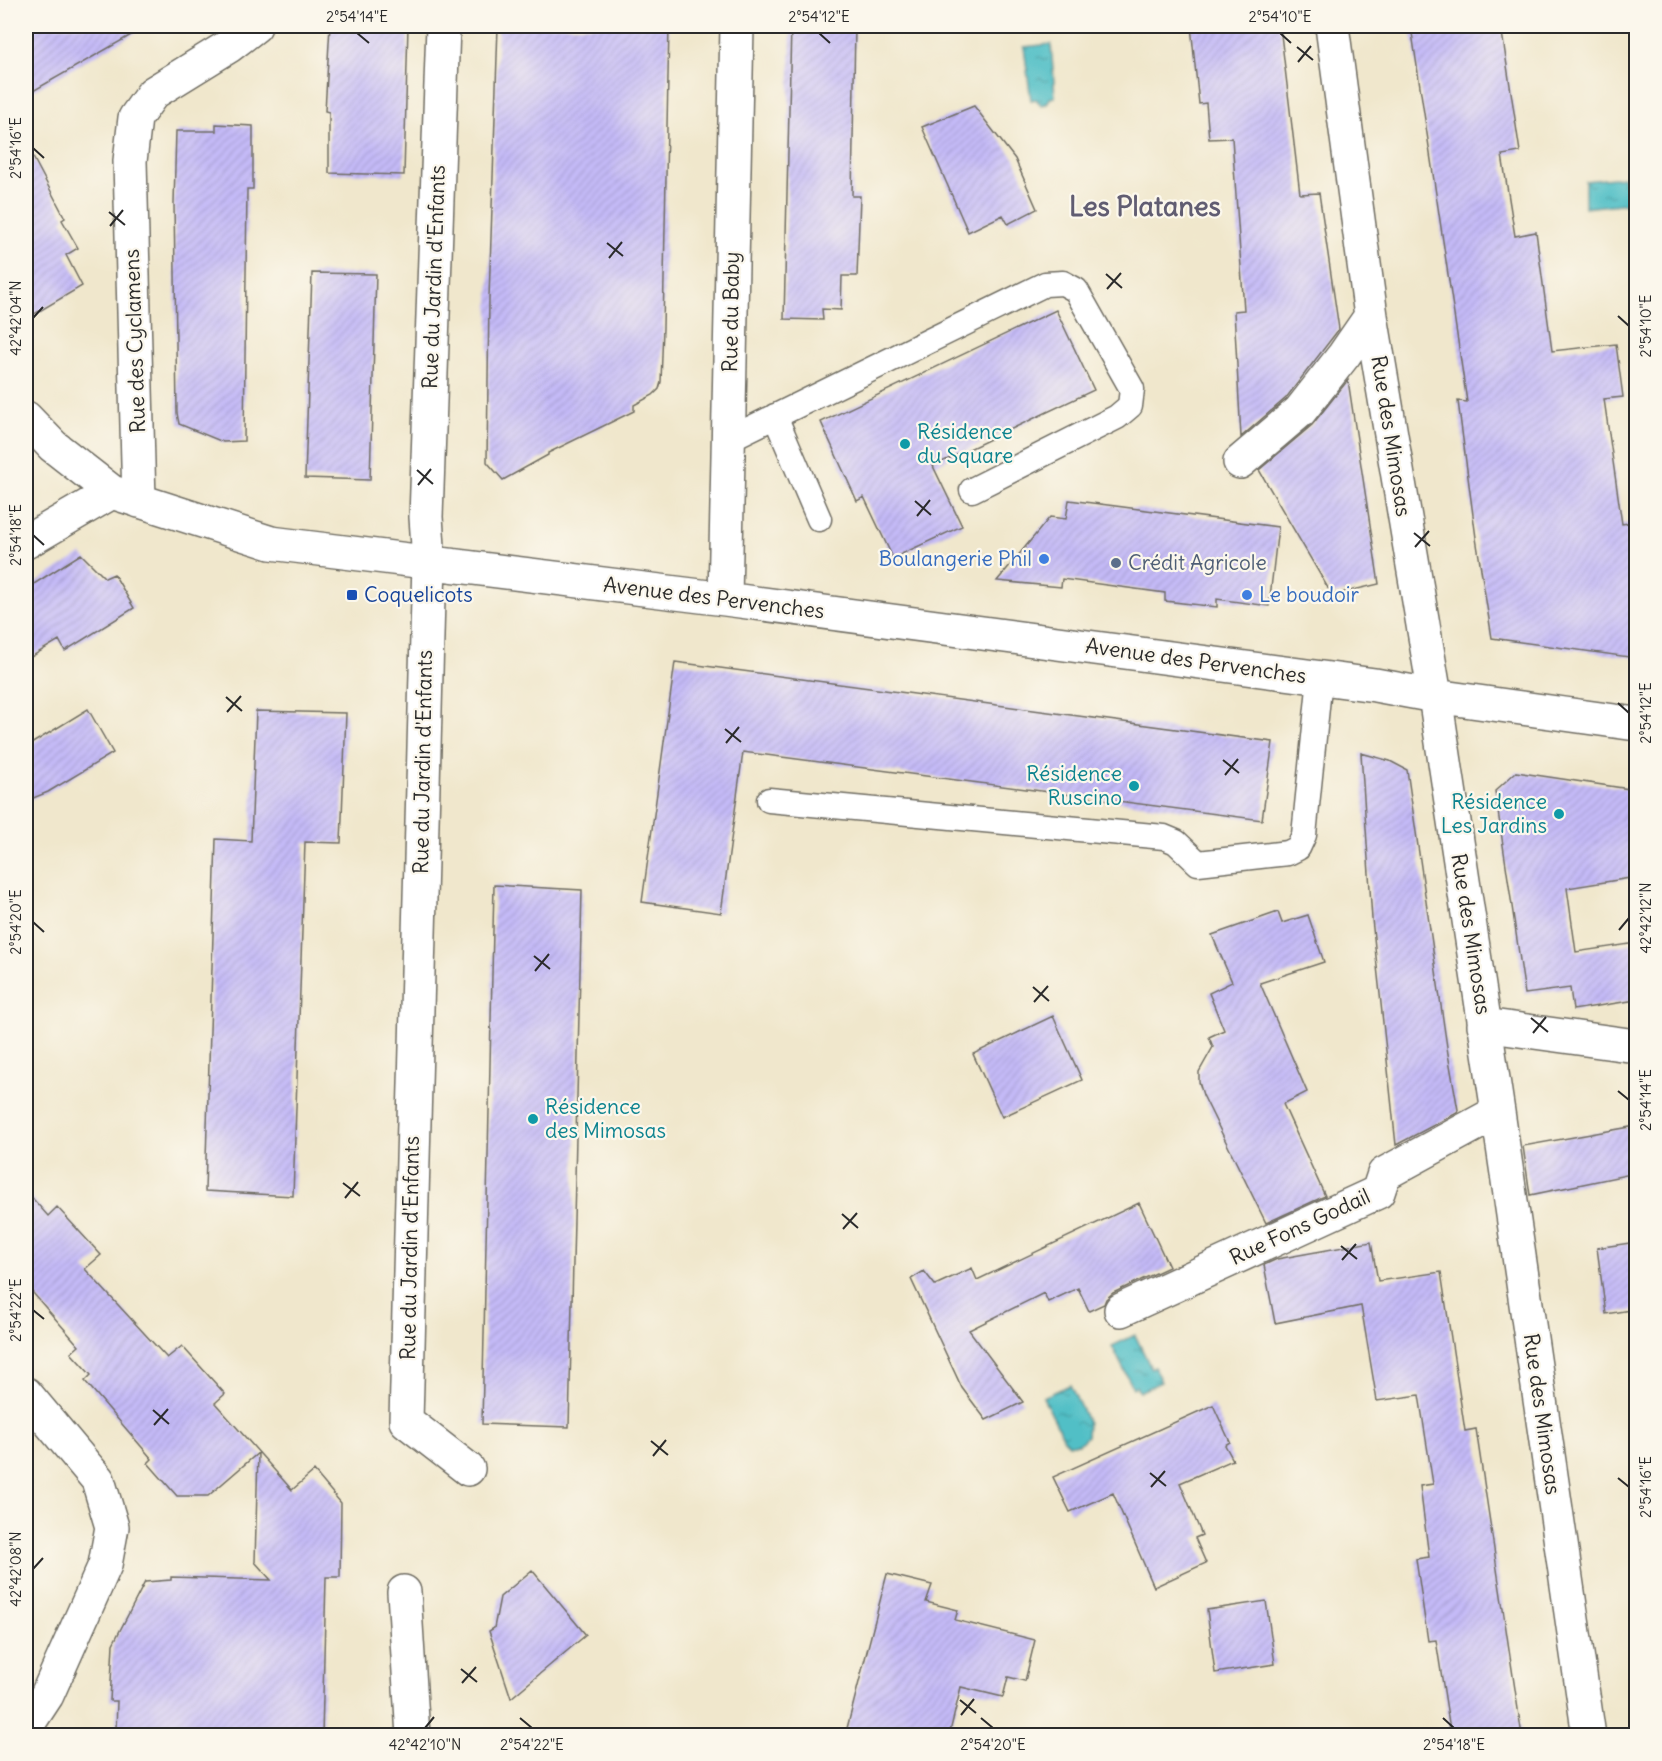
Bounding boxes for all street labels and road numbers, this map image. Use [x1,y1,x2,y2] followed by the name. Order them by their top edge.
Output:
[416,164,451,390] street label: Rue du Jardin d'Enfants
[118,249,151,433] street label: Rue des Cyclamens
[716,251,745,373] street label: Rue du Baby
[1365,353,1418,518] street label: Rue des Mimosas
[602,571,826,624] street label: Avenue des Pervenches
[1084,632,1308,689] street label: Avenue des Pervenches
[407,650,438,874] street label: Rue du Jardin d'Enfants
[1445,851,1498,1016] street label: Rue des Mimosas
[394,1136,425,1360] street label: Rue du Jardin d'Enfants
[1225,1182,1374,1271] street label: Rue Fons Godail
[1518,1331,1567,1496] street label: Rue des Mimosas

